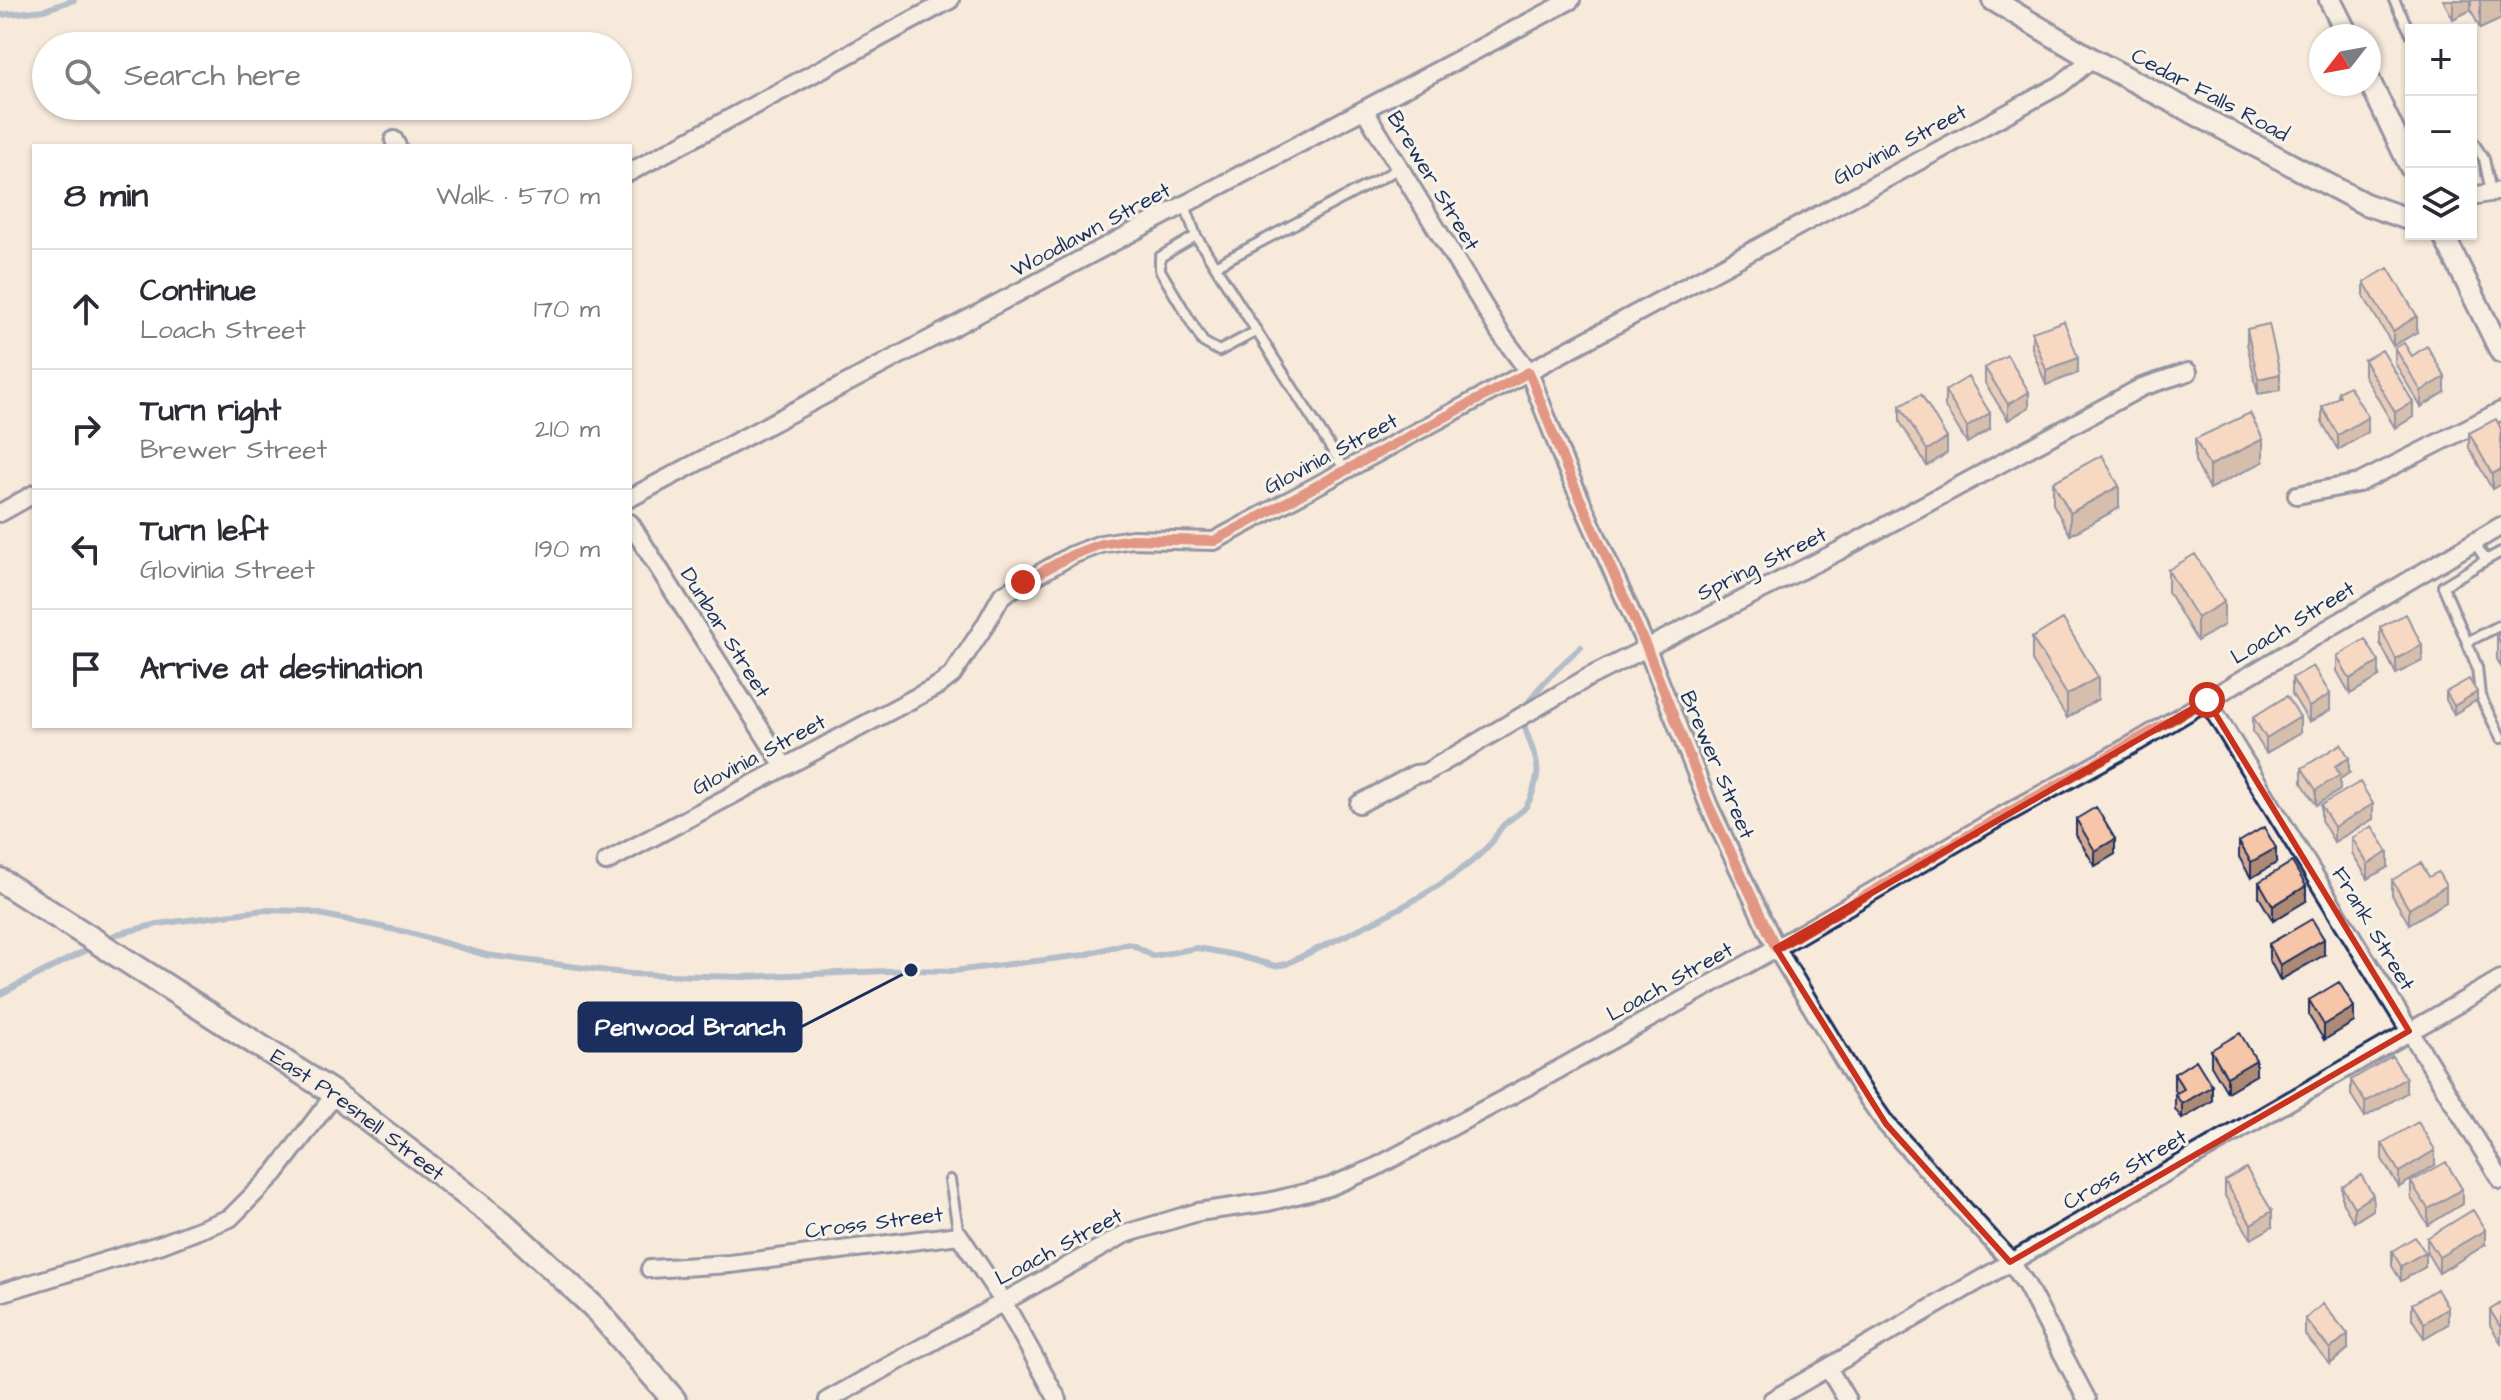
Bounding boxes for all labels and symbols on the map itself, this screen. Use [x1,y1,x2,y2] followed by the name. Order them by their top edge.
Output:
[2309,24,2381,96] north arrow
[2126,40,2294,150] street label: Cedar Falls Road
[1827,97,1973,193] street label: Glovinia Street
[1379,105,1487,257] street label: Brewer Street
[1006,175,1176,285] street label: Woodlawn Street
[1258,406,1404,502] street label: Glovinia Street
[1692,519,1833,610] street label: Spring Street
[672,562,778,704] street label: Dunbar Street
[1005,564,1041,600] route end
[2225,574,2361,672] street label: Loach Street
[2189,682,2225,718] route start
[1672,686,1762,844] street label: Brewer Street
[686,707,832,803] street label: Glovinia Street
[2324,861,2422,997] street label: Frank Street
[1601,934,1739,1030] street label: Loach Street
[579,1003,801,1051] callout: Penwood Branch
[595,1011,786,1045] text: Penwood Branch
[264,1041,451,1188] street label: East Presnell Street
[2057,1122,2193,1218] street label: Cross Street
[803,1199,945,1247] street label: Cross Street
[990,1200,1128,1294] street label: Loach Street

